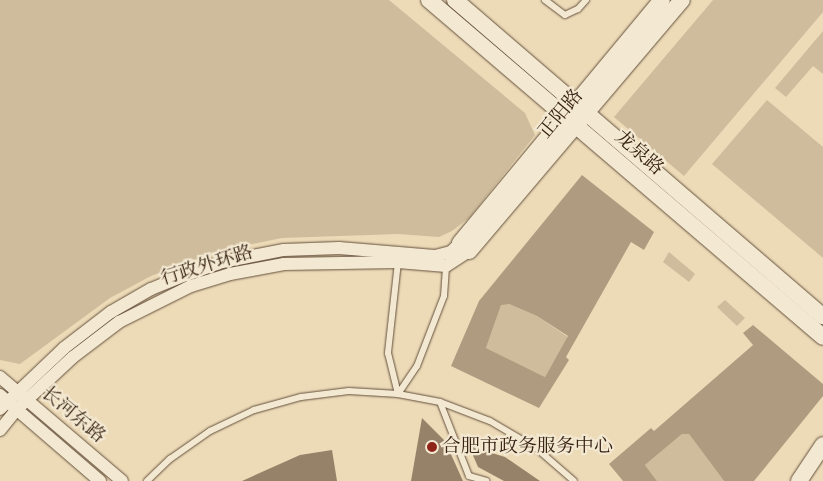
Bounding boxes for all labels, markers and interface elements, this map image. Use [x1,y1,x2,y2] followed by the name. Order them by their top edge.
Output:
[534,85,588,143] street label: 正阳路
[610,126,668,180] street label: 龙泉路
[158,241,256,291] street label: 行政外环路
[37,382,109,448] street label: 长河东路
[442,436,613,458] place label: 合肥市政务服务中心
[426,441,438,453] marker: 合肥市政务服务中心

